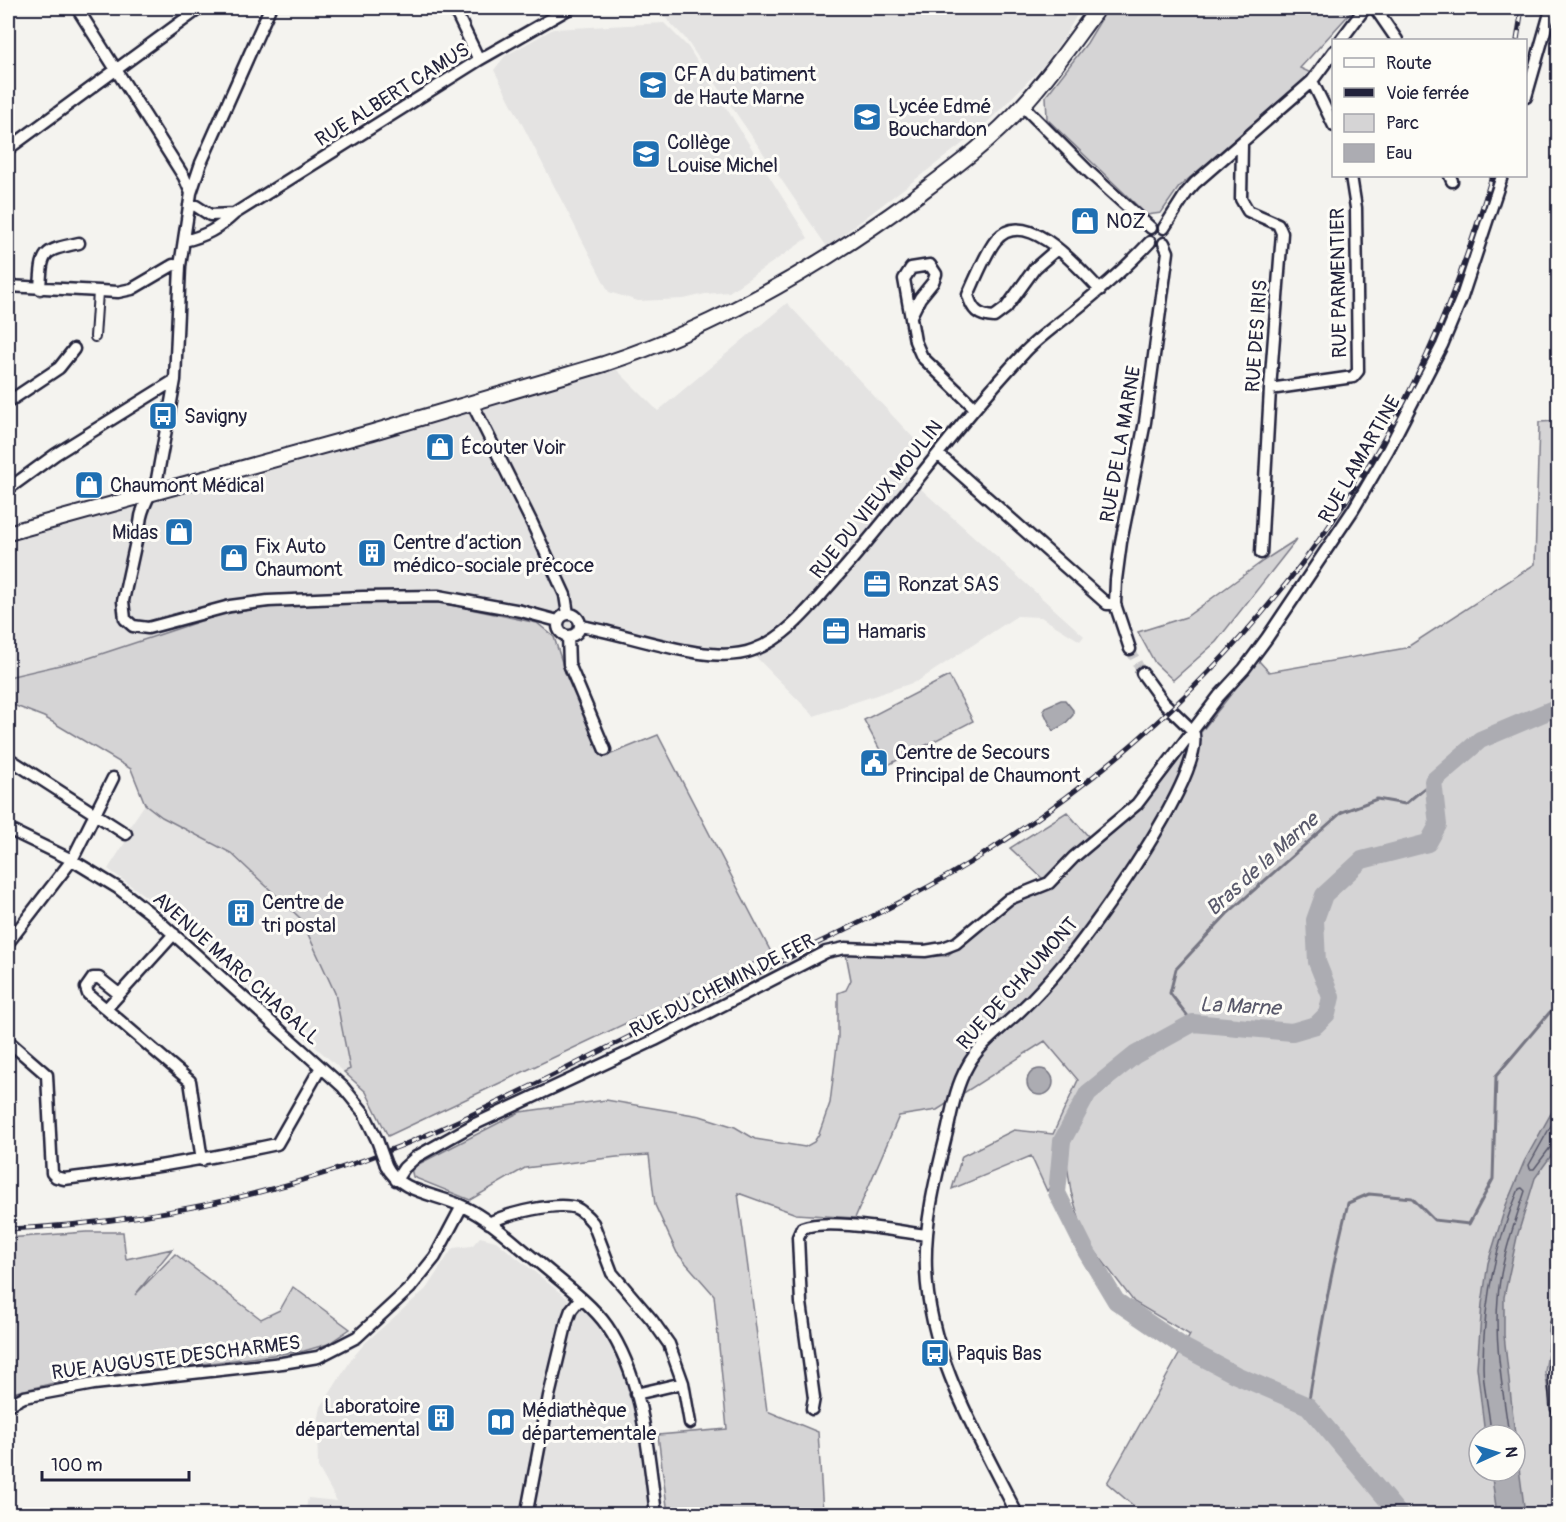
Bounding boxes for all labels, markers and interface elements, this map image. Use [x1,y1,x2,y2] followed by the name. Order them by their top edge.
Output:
[311,37,474,152] street label: RUE ALBERT CAMUS
[1332,39,1527,177] legend
[1386,52,1431,75] text: Route
[674,62,817,110] place label: CFA du batiment de Haute Marne
[637,69,669,101] school or university icon: CFA du batiment de Haute Marne
[1386,82,1469,105] text: Voie ferrée
[888,94,991,142] place label: Lycée Edmé Bouchardon
[851,101,883,133] school or university icon: Lycée Edmé Bouchardon
[1386,112,1419,135] text: Parc
[667,130,778,178] place label: Collège Louise Michel
[630,138,662,170] school or university icon: Collège Louise Michel
[1386,142,1412,165] text: Eau
[1069,205,1101,237] shop icon: NOZ
[1325,208,1352,358] street label: RUE PARMENTIER
[1106,209,1146,234] place label: NOZ
[1240,279,1273,393] street label: RUE DES IRIS
[1094,364,1147,524] street label: RUE DE LA MARNE
[1313,391,1406,528] street label: RUE LAMARTINE
[147,400,179,432] bus stop icon: Savigny
[184,404,247,429] place label: Savigny
[805,415,948,584] street label: RUE DU VIEUX MOULIN
[424,431,456,463] shop icon: Écouter Voir
[461,435,566,460] place label: Écouter Voir
[73,469,105,501] shop icon: Chaumont Médical
[110,473,265,498] place label: Chaumont Médical
[163,516,195,548] shop icon: Midas
[112,520,158,545] place label: Midas
[393,530,594,578] place label: Centre d’action médico-sociale précoce
[255,534,343,582] place label: Fix Auto Chaumont
[356,537,388,569] building icon: Centre d’action médico-sociale précoce
[218,542,250,574] shop icon: Fix Auto Chaumont
[861,568,893,600] office icon: Ronzat SAS
[898,572,999,597] place label: Ronzat SAS
[820,615,852,647] office icon: Hamaris
[857,619,926,644] place label: Hamaris
[895,740,1082,788] place label: Centre de Secours Principal de Chaumont
[858,747,890,779] public building icon: Centre de Secours Principal de Chaumont
[1200,805,1326,922] water label: Bras de la Marne
[148,886,326,1050] street label: AVENUE MARC CHAGALL
[261,890,344,938] place label: Centre de tri postal
[225,897,257,929] building icon: Centre de tri postal
[951,912,1083,1055] street label: RUE DE CHAUMONT
[626,928,819,1043] street label: RUE DU CHEMIN DE FER
[1199,991,1284,1022] water label: La Marne
[50,1330,302,1385] street label: RUE AUGUSTE DESCHARMES
[919,1337,951,1369] bus stop icon: Paquis Bas
[956,1341,1041,1366] place label: Paquis Bas
[296,1394,420,1442] place label: Laboratoire départemental
[522,1398,656,1446] place label: Médiathèque départementale
[425,1402,457,1434] building icon: Laboratoire départemental
[485,1406,517,1438] library icon: Médiathèque départementale
[1467,1423,1527,1483] north arrow
[42,1444,189,1482] scale bar
[1501,1446,1521,1458] text: N
[51,1454,103,1477] text: 100 m

